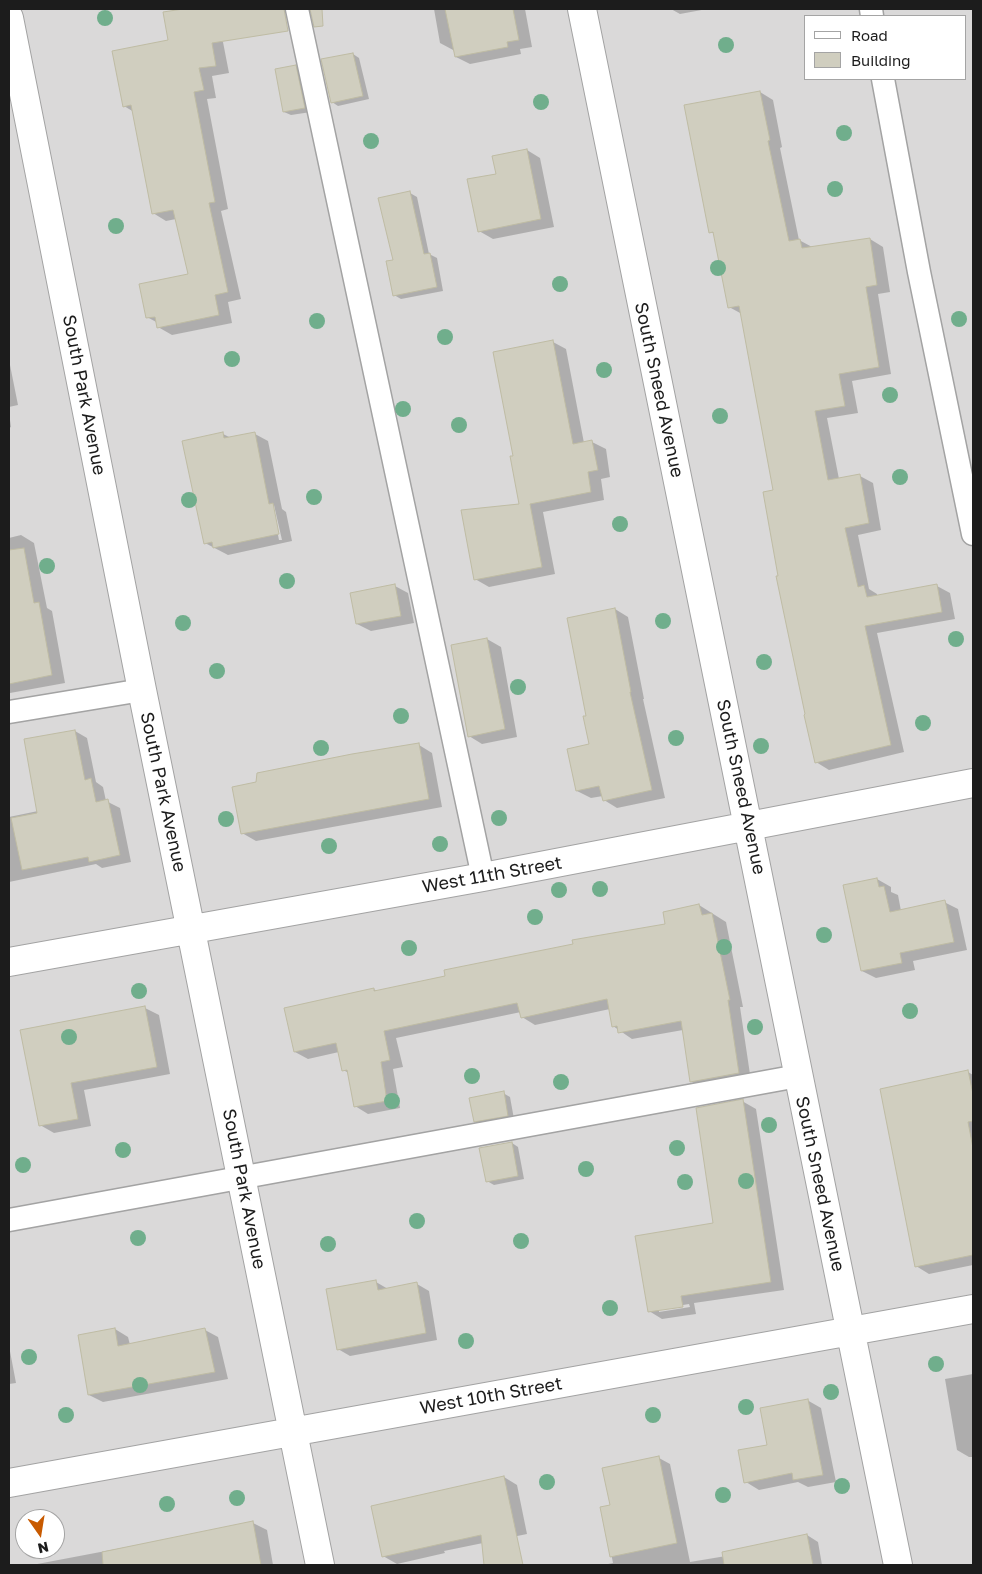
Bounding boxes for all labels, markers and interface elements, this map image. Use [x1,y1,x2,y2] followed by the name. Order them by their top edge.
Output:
[804,15,967,80] legend
[851,26,888,44] text: Road
[851,51,911,69] text: Building
[630,300,688,480] street label: South Sneed Avenue
[58,313,110,477] street label: South Park Avenue
[712,697,770,877] street label: South Sneed Avenue
[135,710,191,874] street label: South Park Avenue
[420,852,564,898] street label: West 11th Street
[791,1094,849,1274] street label: South Sneed Avenue
[218,1107,270,1271] street label: South Park Avenue
[418,1373,564,1419] street label: West 10th Street
[15,1509,65,1559] north arrow
[36,1539,50,1558] text: N

